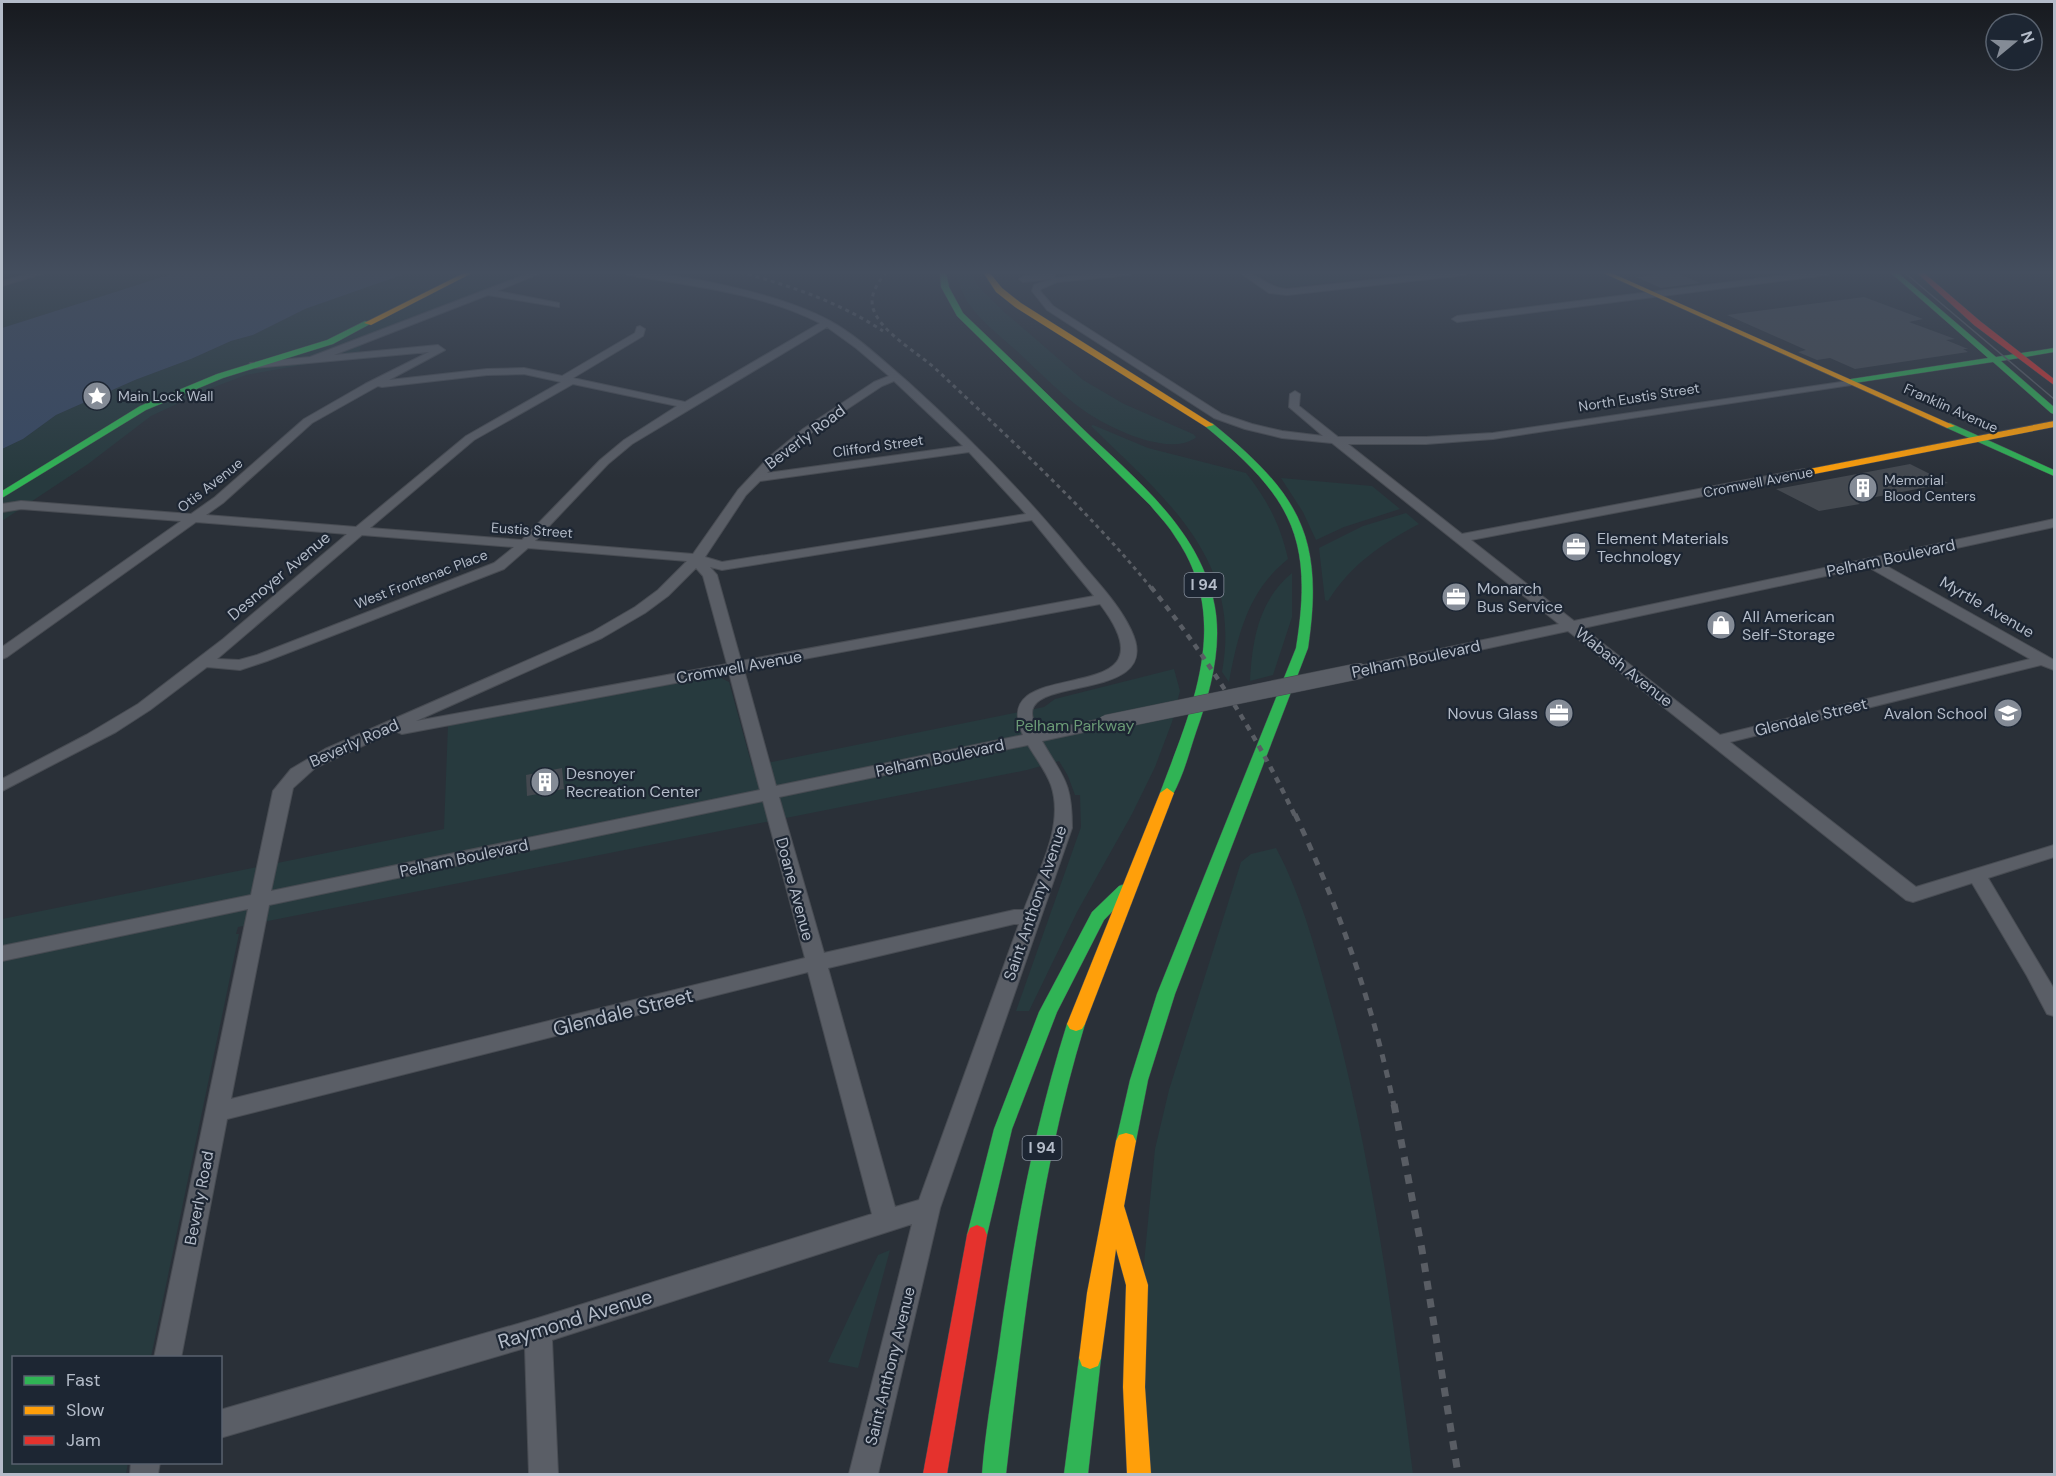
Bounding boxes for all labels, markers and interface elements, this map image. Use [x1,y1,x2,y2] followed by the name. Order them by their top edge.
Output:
[1984,12,2044,72] north arrow
[2016,28,2040,46] text: N
[1577,379,1701,415] street label: North Eustis Street
[1901,379,2001,437] street label: Franklin Avenue
[81,380,113,412] place icon: Main Lock Wall
[118,387,213,405] place label: Main Lock Wall
[761,400,849,474] street label: Beverly Road
[832,431,924,461] street label: Clifford Street
[174,454,246,516] street label: Otis Avenue
[1701,463,1815,501] street label: Cromwell Avenue
[1884,471,1976,505] place label: Memorial Blood Centers
[1847,472,1879,504] building icon: Memorial Blood Centers
[491,518,573,542] street label: Eustis Street
[223,527,335,625] street label: Desnoyer Avenue
[1597,528,1729,567] place label: Element Materials Technology
[1560,531,1592,563] office icon: Element Materials Technology
[1825,534,1957,582] street label: Pelham Boulevard
[352,545,490,613] street label: West Frontenac Place
[1936,571,2038,643] street label: Myrtle Avenue
[1184,573,1224,597] road number: I 94
[1477,578,1563,617] place label: Monarch Bus Service
[1440,581,1472,613] office icon: Monarch Bus Service
[1742,606,1835,645] place label: All American Self-Storage
[1705,609,1737,641] shop icon: All American Self-Storage
[1571,622,1677,712] street label: Wabash Avenue
[1350,635,1482,683] street label: Pelham Boulevard
[674,646,804,688] street label: Cromwell Avenue
[1753,693,1869,741] street label: Glendale Street
[1543,697,1575,729] office icon: Novus Glass
[1992,697,2024,729] school or university icon: Avalon School
[1448,703,1538,724] place label: Novus Glass
[1884,703,1987,724] place label: Avalon School
[306,714,402,772] street label: Beverly Road
[1016,715,1134,736] park label: Pelham Parkway
[874,734,1006,782] street label: Pelham Boulevard
[566,763,700,802] place label: Desnoyer Recreation Center
[529,766,561,798] building icon: Desnoyer Recreation Center
[999,823,1071,983] street label: Saint Anthony Avenue
[398,834,530,882] street label: Pelham Boulevard
[771,835,819,943] street label: Doane Avenue
[550,982,696,1042] street label: Glendale Street
[1022,1136,1062,1160] road number: I 94
[180,1149,218,1247] street label: Beverly Road
[495,1283,655,1355] street label: Raymond Avenue
[860,1284,920,1448] street label: Saint Anthony Avenue
[12,1356,222,1464] legend
[66,1368,101,1392] text: Fast
[66,1398,105,1422] text: Slow
[66,1428,101,1452] text: Jam

